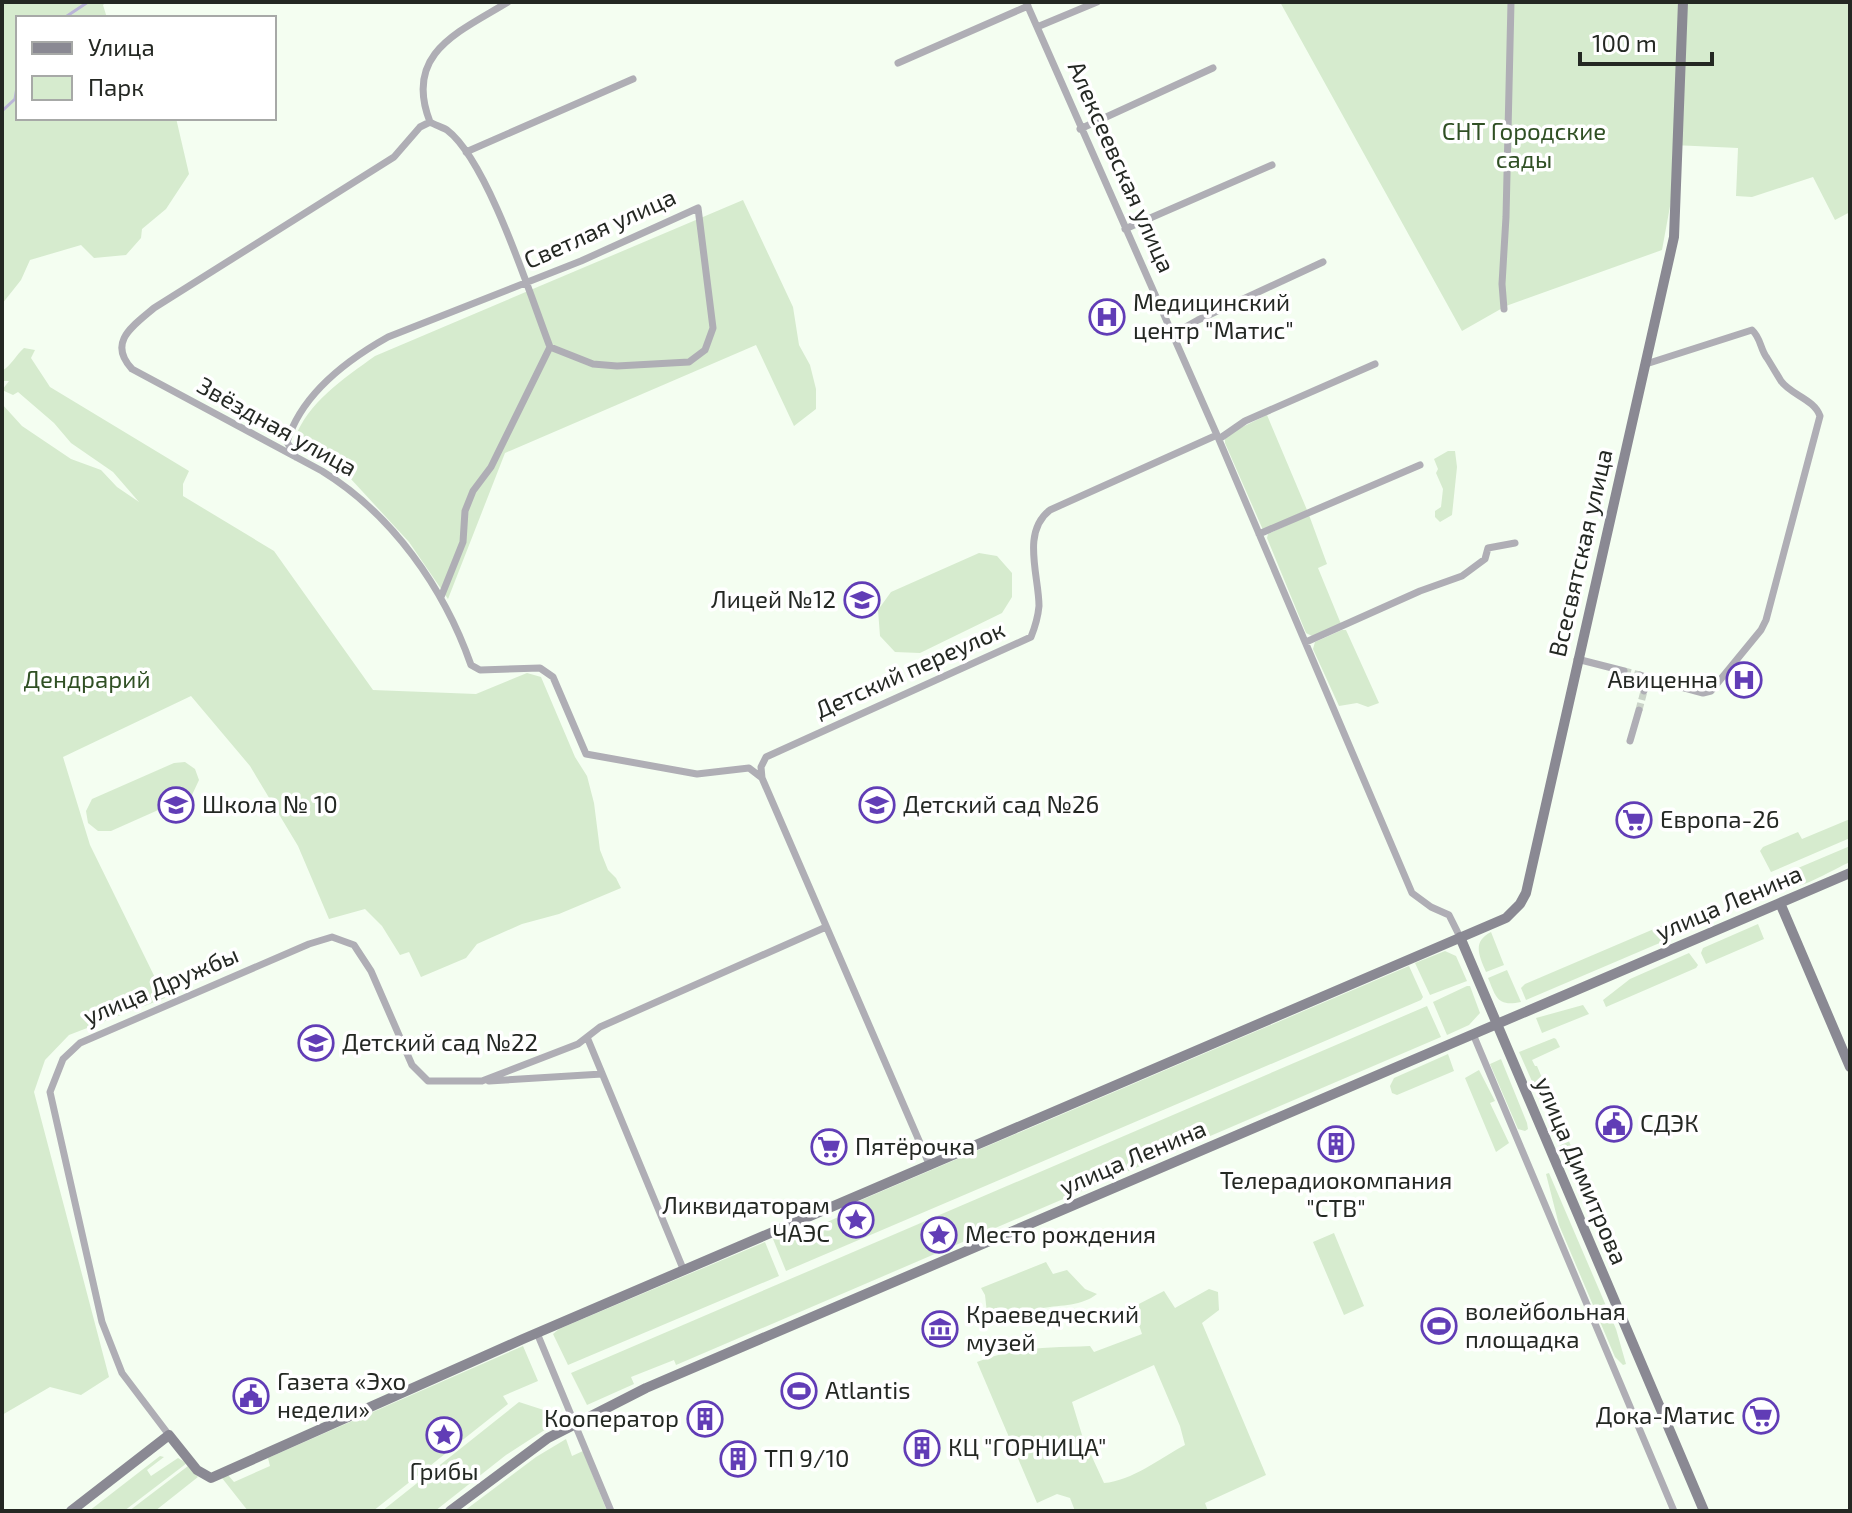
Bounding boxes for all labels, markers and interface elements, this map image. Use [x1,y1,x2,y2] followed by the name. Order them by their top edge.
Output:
[16,16,276,120] legend
[1580,16,1712,66] scale bar
[1592,28,1657,57] text: 100 m
[88,32,155,61] text: Улица
[1062,56,1182,277] street label: Алексеевская улица
[88,72,144,101] text: Парк
[1442,116,1606,173] park label: СНТ Городские сады
[519,181,680,275] street label: Светлая улица
[1133,287,1294,344] place label: Медицинский центр "Матис"
[1088,298,1126,336] hospital icon: Медицинский центр "Матис"
[192,370,363,482] street label: Звёздная улица
[1542,446,1619,660] street label: Всесвятская улица
[843,581,881,619] school or university icon: Лицей №12
[711,584,836,613] place label: Лицей №12
[810,614,1009,724] street label: Детский переулок
[1725,661,1763,699] hospital icon: Авиценна
[23,664,151,693] park label: Дендрарий
[1607,664,1718,693] place label: Авиценна
[157,786,195,824] school or university icon: Школа № 10
[858,786,896,824] school or university icon: Детский сад №26
[202,789,338,818] place label: Школа № 10
[903,789,1099,818] place label: Детский сад №26
[1615,801,1653,839] supermarket icon: Европа-26
[1660,804,1779,833] place label: Европа-26
[1651,858,1806,946] street label: улица Ленина
[78,939,243,1031] street label: улица Дружбы
[297,1024,335,1062] school or university icon: Детский сад №22
[342,1027,538,1056] place label: Детский сад №22
[1529,1072,1635,1269] street label: улица Димитрова
[1595,1105,1633,1143] public building icon: СДЭК
[1640,1108,1699,1137] place label: СДЭК
[1055,1113,1210,1201] street label: улица Ленина
[1317,1125,1355,1163] building icon: Телерадиокомпания "СТВ"
[810,1128,848,1166] supermarket icon: Пятёрочка
[855,1131,975,1160] place label: Пятёрочка
[1220,1165,1452,1222] place label: Телерадиокомпания "СТВ"
[662,1190,830,1247] place label: Ликвидаторам ЧАЭС
[837,1201,875,1239] place icon: Ликвидаторам ЧАЭС
[920,1216,958,1254] place icon: Место рождения
[965,1219,1156,1248] place label: Место рождения
[1465,1296,1626,1353] place label: волейбольная площадка
[966,1299,1139,1357] place label: Краеведческий музей
[1420,1307,1458,1345] sports icon: волейбольная площадка
[921,1310,959,1348] museum icon: Краеведческий музей
[277,1366,406,1423] place label: Газета «Эхо недели»
[780,1372,818,1410] sports icon: Atlantis
[825,1375,910,1404] place label: Atlantis
[232,1377,270,1415] public building icon: Газета «Эхо недели»
[1742,1397,1780,1435] supermarket icon: Дока-Матис
[686,1400,724,1438] building icon: Кооператор
[1596,1400,1735,1429] place label: Дока-Матис
[544,1403,679,1432] place label: Кооператор
[425,1416,463,1454] place icon: Грибы
[903,1429,941,1467] building icon: КЦ "ГОРНИЦА"
[948,1432,1106,1461] place label: КЦ "ГОРНИЦА"
[719,1440,757,1478] building icon: ТП 9/10
[764,1443,850,1472] place label: ТП 9/10
[409,1456,479,1485] place label: Грибы

